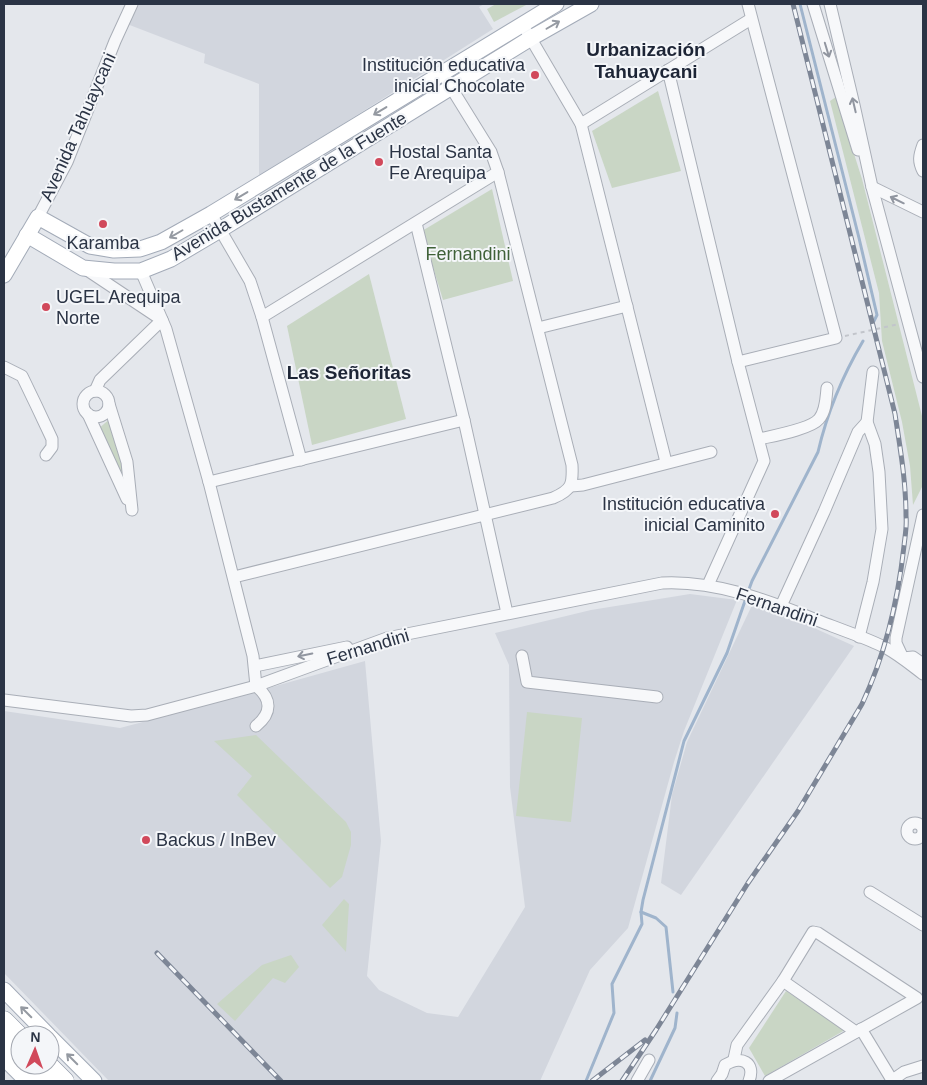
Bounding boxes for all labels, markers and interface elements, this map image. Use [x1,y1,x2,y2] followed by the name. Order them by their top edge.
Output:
[546,20,560,30] one-way arrow
[586,39,706,82] district label: Urbanización Tahuaycani
[822,42,832,58] one-way arrow
[36,50,120,204] street label: Avenida Tahuaycani
[362,55,526,96] place label: Institución educativa inicial Chocolate
[529,69,541,81] marker: Institución educativa inicial Chocolate
[849,98,858,114] one-way arrow
[373,106,387,116] one-way arrow
[168,108,410,264] street label: Avenida Bustamente de la Fuente
[389,142,493,183] place label: Hostal Santa Fe Arequipa
[373,156,385,168] marker: Hostal Santa Fe Arequipa
[235,191,249,201] one-way arrow
[890,194,905,204] one-way arrow
[97,218,109,230] marker: Karamba
[170,229,184,239] one-way arrow
[66,233,141,253] place label: Karamba
[425,244,511,264] park label: Fernandini
[56,287,181,328] place label: UGEL Arequipa Norte
[40,301,52,313] marker: UGEL Arequipa Norte
[287,362,411,383] district label: Las Señoritas
[602,494,766,535] place label: Institución educativa inicial Caminito
[769,508,781,520] marker: Institución educativa inicial Caminito
[734,584,820,630] street label: Fernandini
[324,625,412,669] street label: Fernandini
[298,651,314,661] one-way arrow
[156,830,276,850] place label: Backus / InBev
[140,834,152,846] marker: Backus / InBev
[20,1006,32,1019] one-way arrow
[10,1025,60,1075] north arrow
[30,1029,41,1045] text: N
[66,1053,78,1065] one-way arrow

